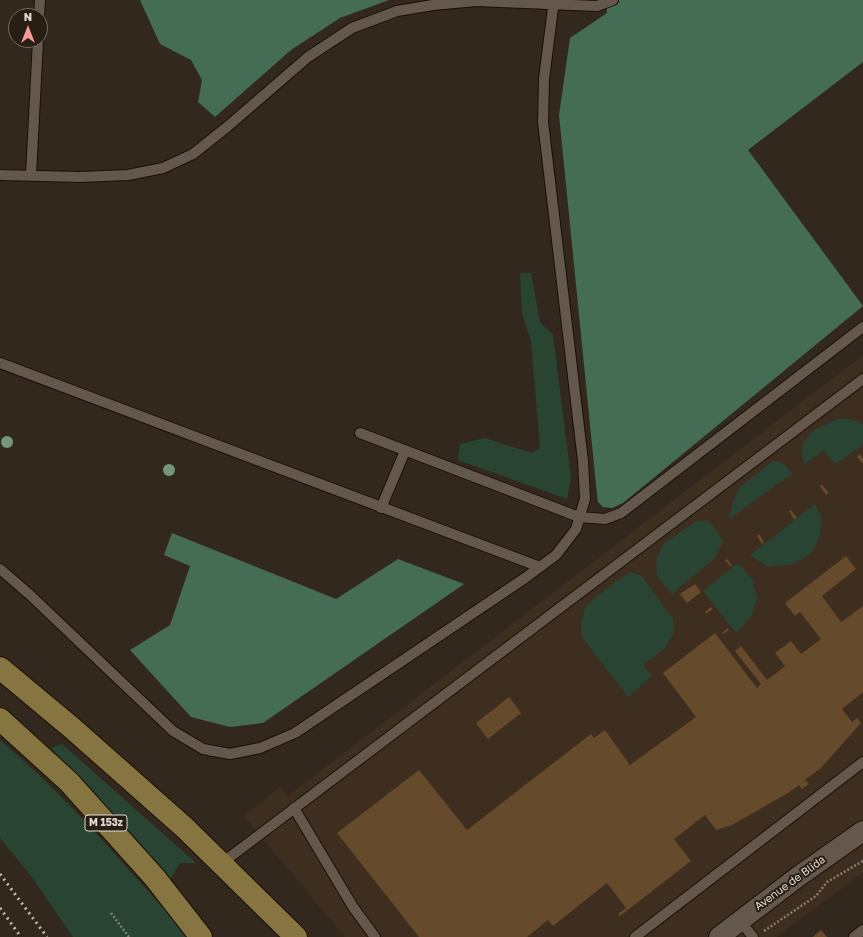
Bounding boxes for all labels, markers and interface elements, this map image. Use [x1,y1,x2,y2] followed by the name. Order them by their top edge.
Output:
[8,8,48,48] north arrow
[24,10,32,23] text: N
[85,815,127,831] road number: M 153z
[752,853,828,913] street label: Avenue de Blida

